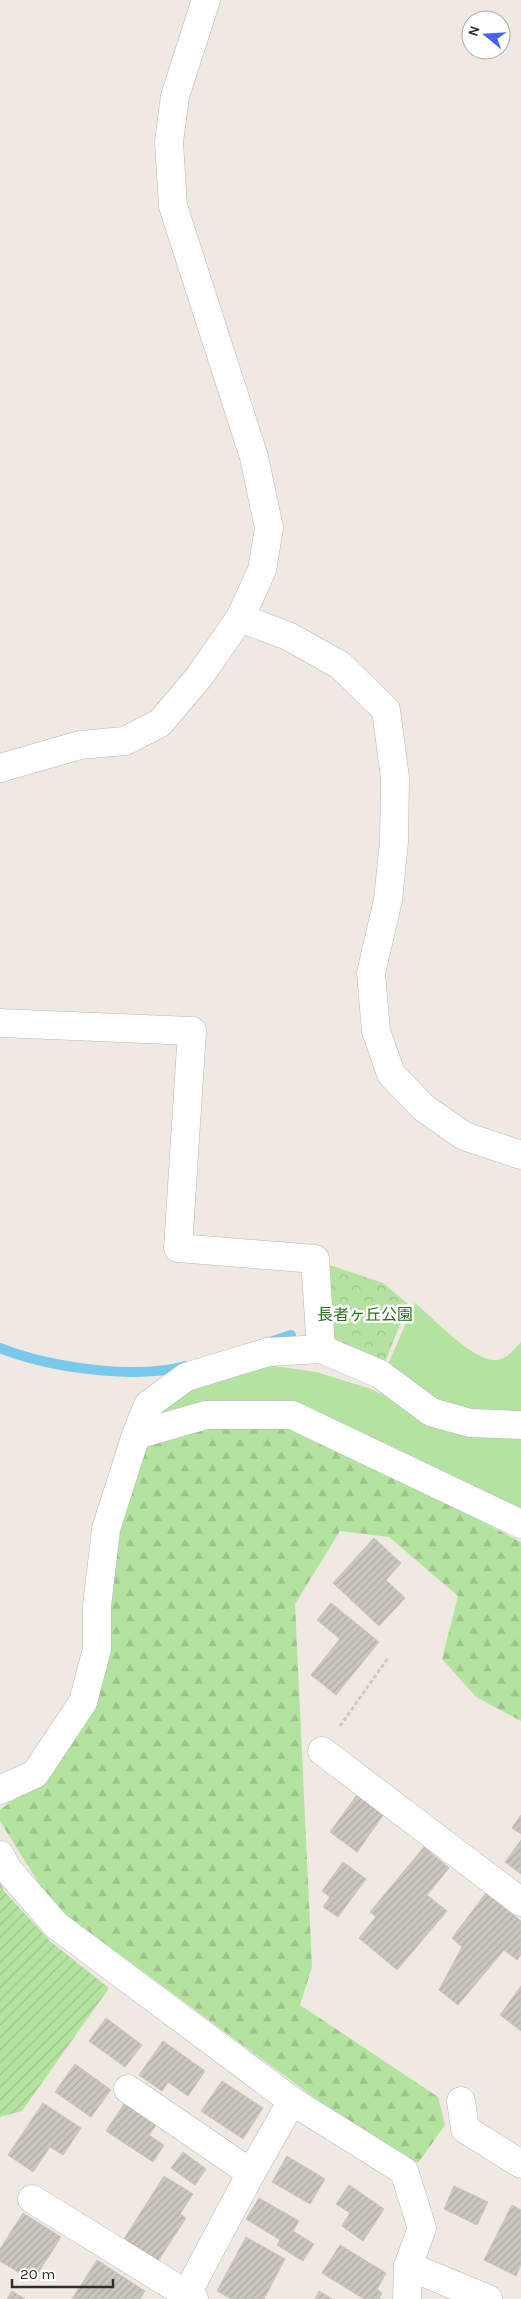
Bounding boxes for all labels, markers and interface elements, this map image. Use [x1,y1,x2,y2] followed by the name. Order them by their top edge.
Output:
[461,10,511,60] north arrow
[464,24,484,39] text: N
[317,1305,413,1324] park label: 長者ヶ丘公園
[12,2256,114,2288] scale bar
[20,2265,55,2283] text: 20 m

